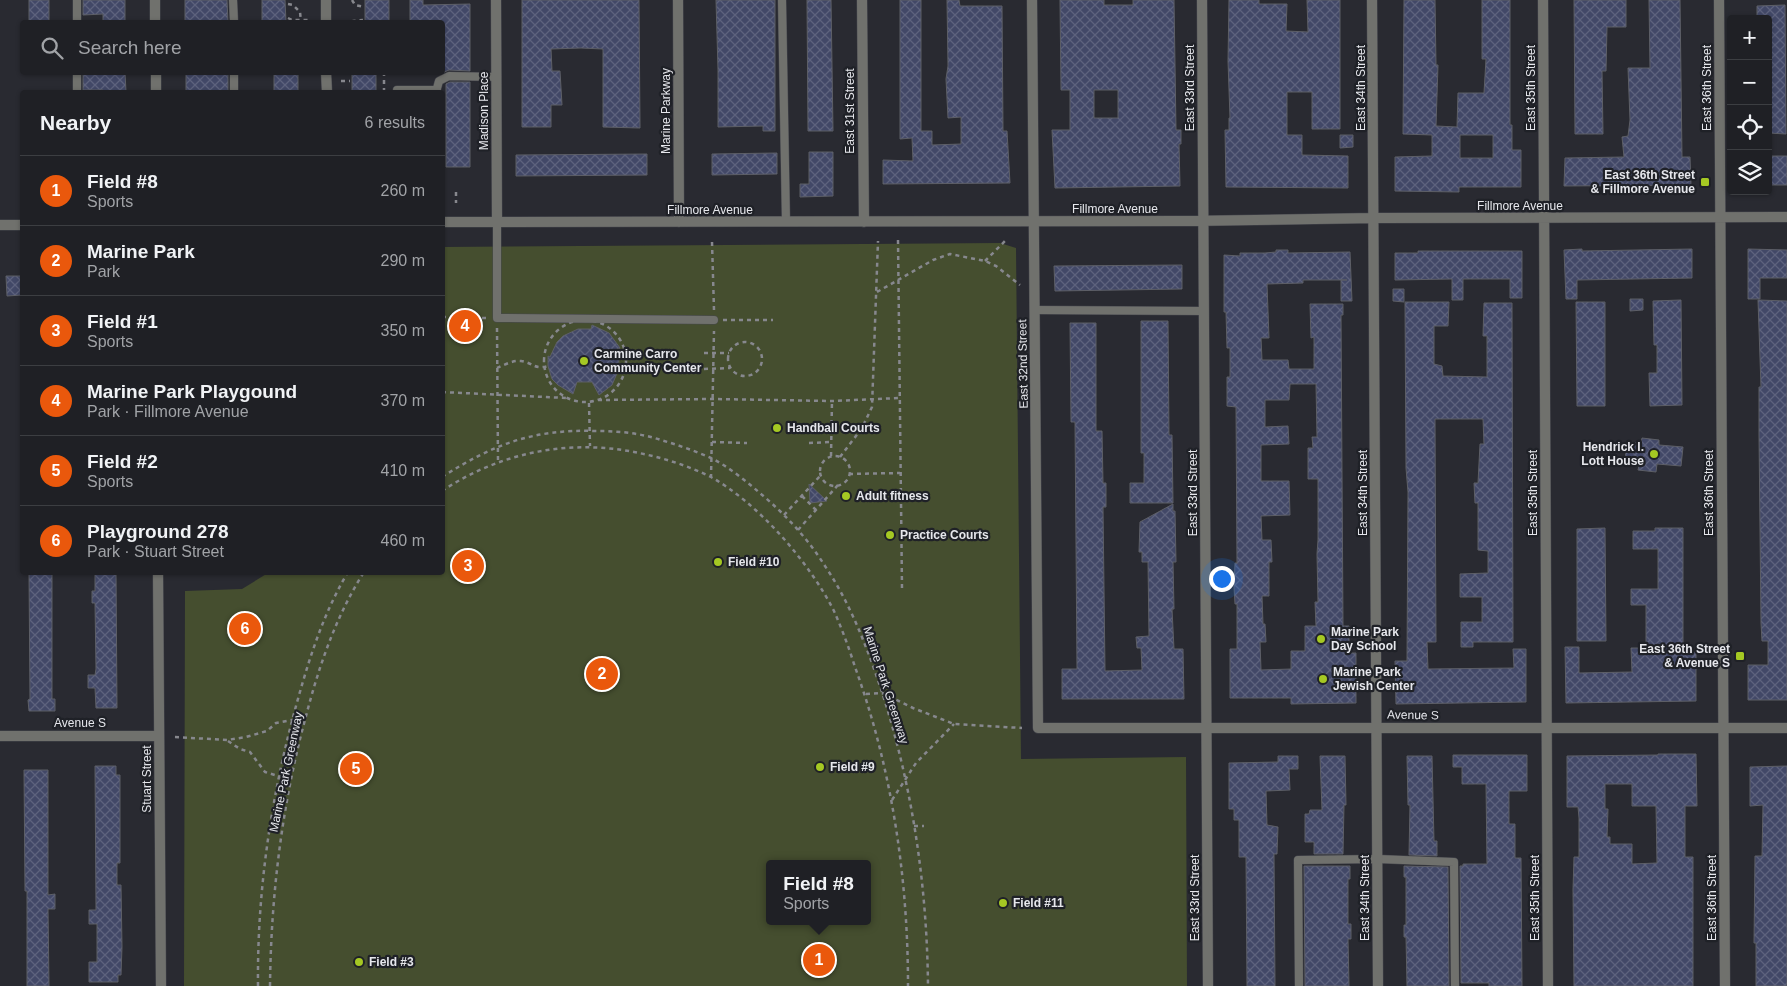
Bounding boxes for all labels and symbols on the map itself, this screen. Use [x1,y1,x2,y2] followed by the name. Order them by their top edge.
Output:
[1183,44,1197,131] street label: East 33rd Street
[1354,44,1368,131] street label: East 34th Street
[1524,44,1538,131] street label: East 35th Street
[1700,44,1714,131] street label: East 36th Street
[659,68,673,154] street label: Marine Parkway
[843,68,857,154] street label: East 31st Street
[477,71,491,150] street label: Madison Place
[1591,168,1695,196] place label: East 36th Street & Fillmore Avenue
[1699,176,1711,188] marker: East 36th Street & Fillmore Avenue
[1477,199,1563,213] street label: Fillmore Avenue
[1072,202,1158,216] street label: Fillmore Avenue
[667,203,753,217] street label: Fillmore Avenue
[449,307,481,345] pin: 4
[1015,319,1031,409] street label: East 32nd Street
[594,347,702,375] place label: Carmine Carro Community Center
[578,355,590,367] marker: Carmine Carro Community Center
[787,421,880,435] place label: Handball Courts
[771,422,783,434] marker: Handball Courts
[1581,440,1644,468] place label: Hendrick I. Lott House
[1648,448,1660,460] marker: Hendrick I. Lott House
[1186,449,1200,536] street label: East 33rd Street
[1356,449,1370,536] street label: East 34th Street
[1526,449,1540,536] street label: East 35th Street
[1702,449,1716,536] street label: East 36th Street
[856,489,929,503] place label: Adult fitness
[840,490,852,502] marker: Adult fitness
[900,528,989,542] place label: Practice Courts
[884,529,896,541] marker: Practice Courts
[452,547,484,585] pin: 3
[728,555,780,569] place label: Field #10
[712,556,724,568] marker: Field #10
[1209,566,1235,592] your location
[229,610,261,648] pin: 6
[860,624,912,746] street label: Marine Park Greenway
[1331,625,1399,653] place label: Marine Park Day School
[1315,633,1327,645] marker: Marine Park Day School
[1639,642,1730,670] place label: East 36th Street & Avenue S
[1734,650,1746,662] marker: East 36th Street & Avenue S
[586,655,618,693] pin: 2
[1333,665,1415,693] place label: Marine Park Jewish Center
[1317,673,1329,685] marker: Marine Park Jewish Center
[1387,708,1439,722] street label: Avenue S
[266,711,306,833] street label: Marine Park Greenway
[54,716,106,730] street label: Avenue S
[140,745,154,813] street label: Stuart Street
[340,750,372,788] pin: 5
[830,760,875,774] place label: Field #9
[814,761,826,773] marker: Field #9
[1188,854,1202,941] street label: East 33rd Street
[1358,854,1372,941] street label: East 34th Street
[1528,854,1542,941] street label: East 35th Street
[1705,854,1719,941] street label: East 36th Street
[1013,896,1064,910] place label: Field #11
[997,897,1009,909] marker: Field #11
[803,941,835,979] pin: 1
[369,955,414,969] place label: Field #3
[353,956,365,968] marker: Field #3

